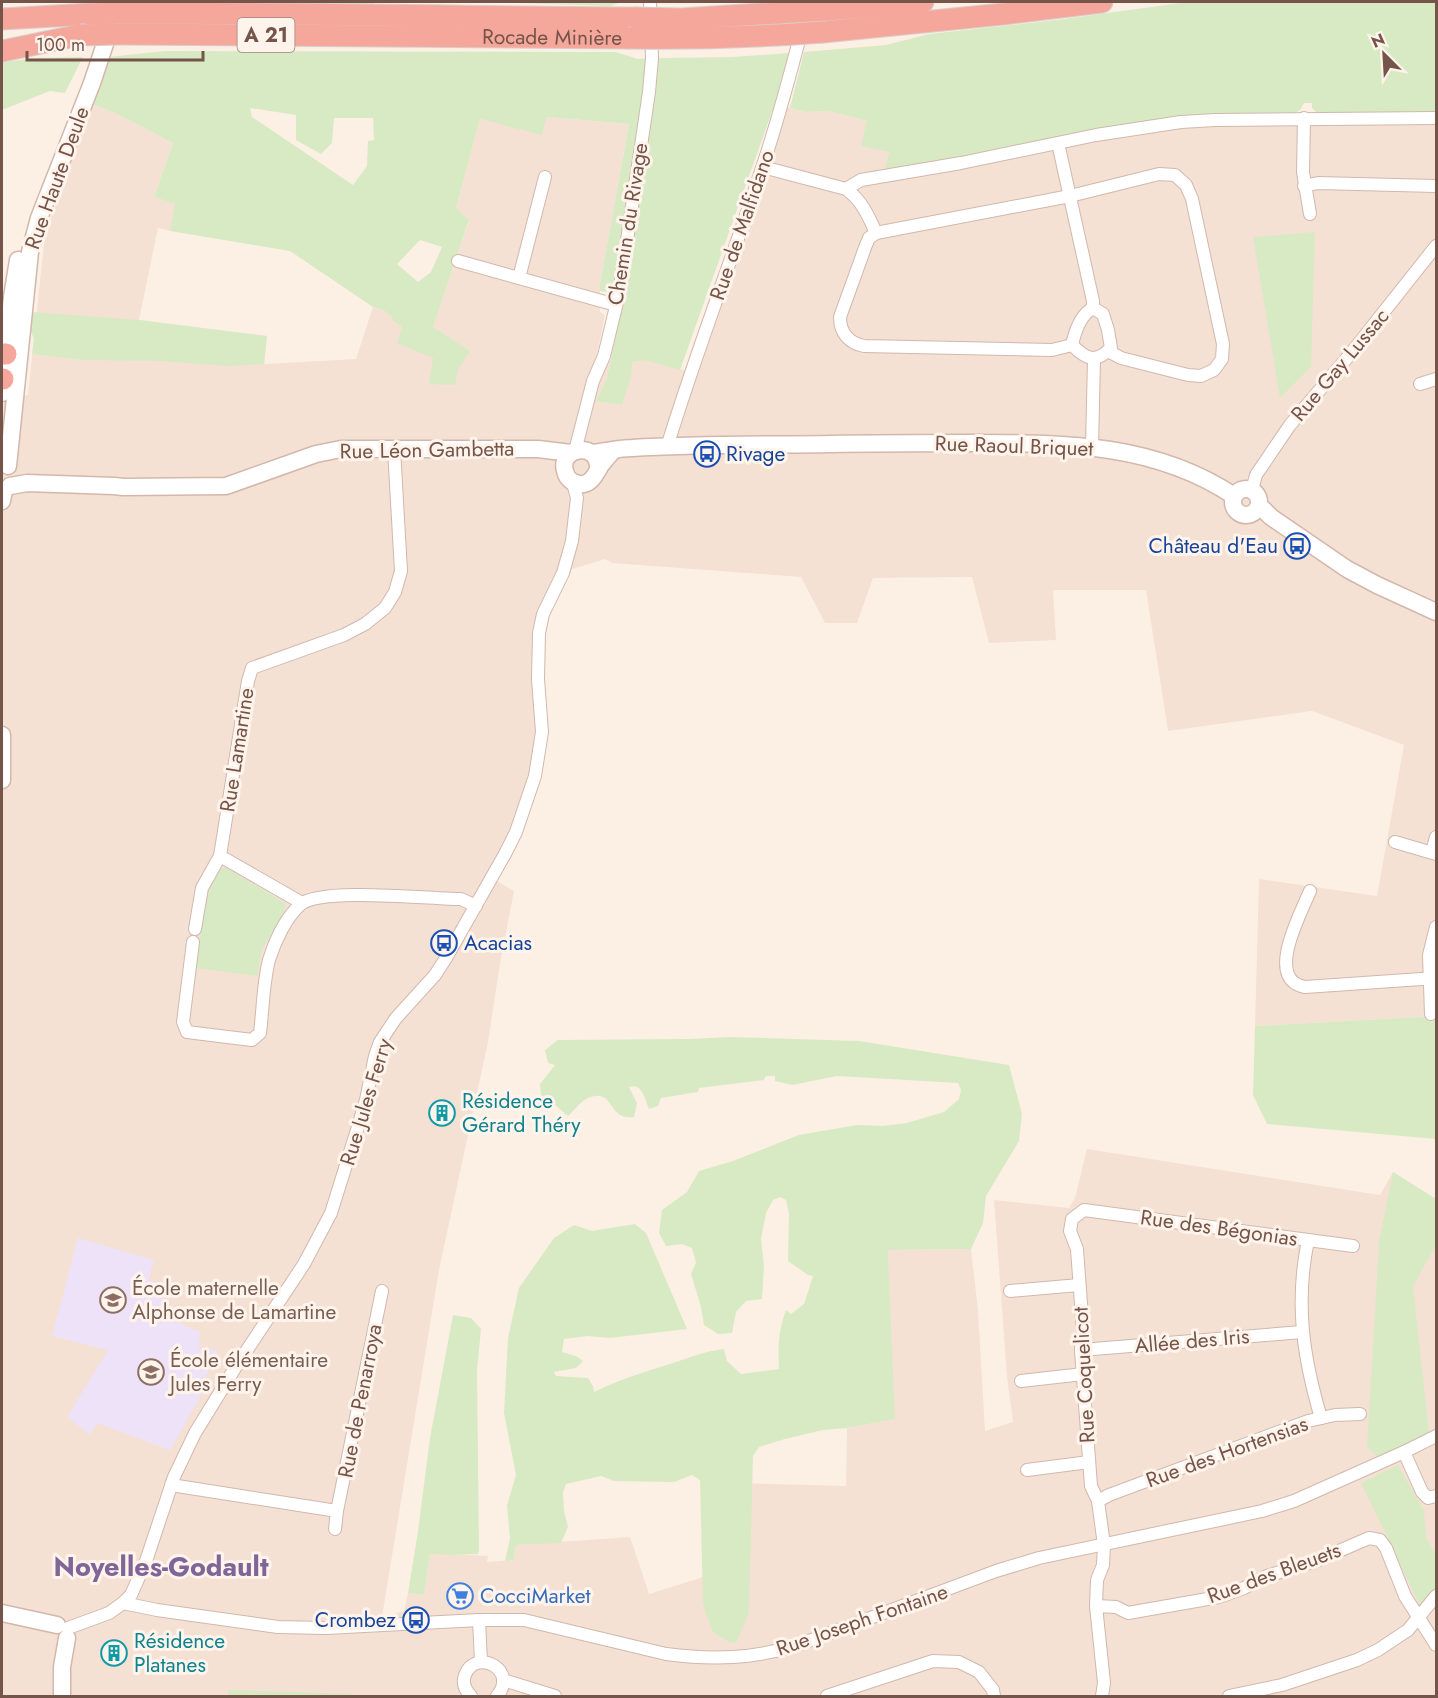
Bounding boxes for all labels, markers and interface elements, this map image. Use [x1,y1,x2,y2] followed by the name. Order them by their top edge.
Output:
[238,18,294,52] road number: A 21
[482,22,622,53] street label: Rocade Minière
[27,24,202,62] scale bar
[1354,24,1414,84] north arrow
[1368,28,1389,54] text: N
[36,32,85,58] text: 100 m
[17,102,97,254] street label: Rue Haute Deule
[600,140,656,307] street label: Chemin du Rivage
[702,146,782,304] street label: Rue de Malfidano
[1284,302,1396,428] street label: Rue Gay Lussac
[934,428,1094,464] street label: Rue Raoul Briquet
[339,433,515,467] street label: Rue Léon Gambetta
[692,439,722,469] bus stop icon: Rivage
[726,439,786,469] place label: Rivage
[1148,531,1278,561] place label: Château d'Eau
[1282,531,1312,561] bus stop icon: Château d'Eau
[212,686,262,814] street label: Rue Lamartine
[429,928,459,958] bus stop icon: Acacias
[464,928,532,958] place label: Acacias
[332,1034,400,1169] street label: Rue Jules Ferry
[462,1086,581,1140] place label: Résidence Gérard Théry
[427,1098,457,1128] building icon: Résidence Gérard Théry
[1138,1202,1300,1254] street label: Rue des Bégonias
[132,1273,337,1327] place label: École maternelle Alphonse de Lamartine
[98,1285,128,1315] school or university icon: École maternelle Alphonse de Lamartine
[1065,1306,1103,1444] street label: Rue Coquelicot
[330,1321,390,1481] street label: Rue de Penarroya
[1133,1321,1251,1361] street label: Allée des Iris
[167,1345,328,1399] place label: École élémentaire Jules Ferry
[136,1357,166,1387] school or university icon: École élémentaire Jules Ferry
[1142,1409,1312,1495] street label: Rue des Hortensias
[1203,1535,1345,1611] street label: Rue des Bleuets
[54,1547,269,1586] district label: Noyelles-Godault
[772,1576,952,1663] street label: Rue Joseph Fontaine
[445,1581,475,1611] supermarket icon: CocciMarket
[480,1581,590,1611] place label: CocciMarket
[315,1605,396,1635] place label: Crombez
[401,1605,431,1635] bus stop icon: Crombez
[134,1626,225,1680] place label: Résidence Platanes
[99,1638,129,1668] building icon: Résidence Platanes

